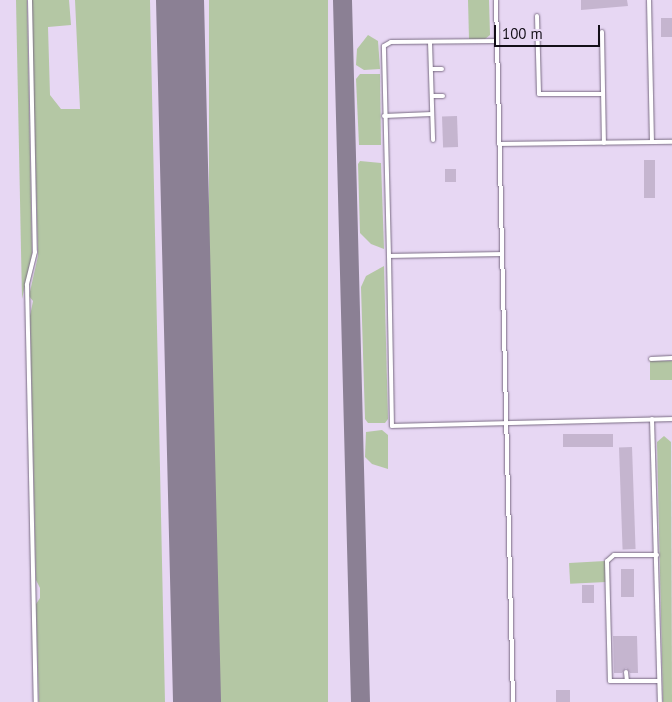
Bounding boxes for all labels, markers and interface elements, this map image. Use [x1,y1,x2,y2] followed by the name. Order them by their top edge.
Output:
[497,15,603,47] scale bar
[502,24,543,43] text: 100 m

